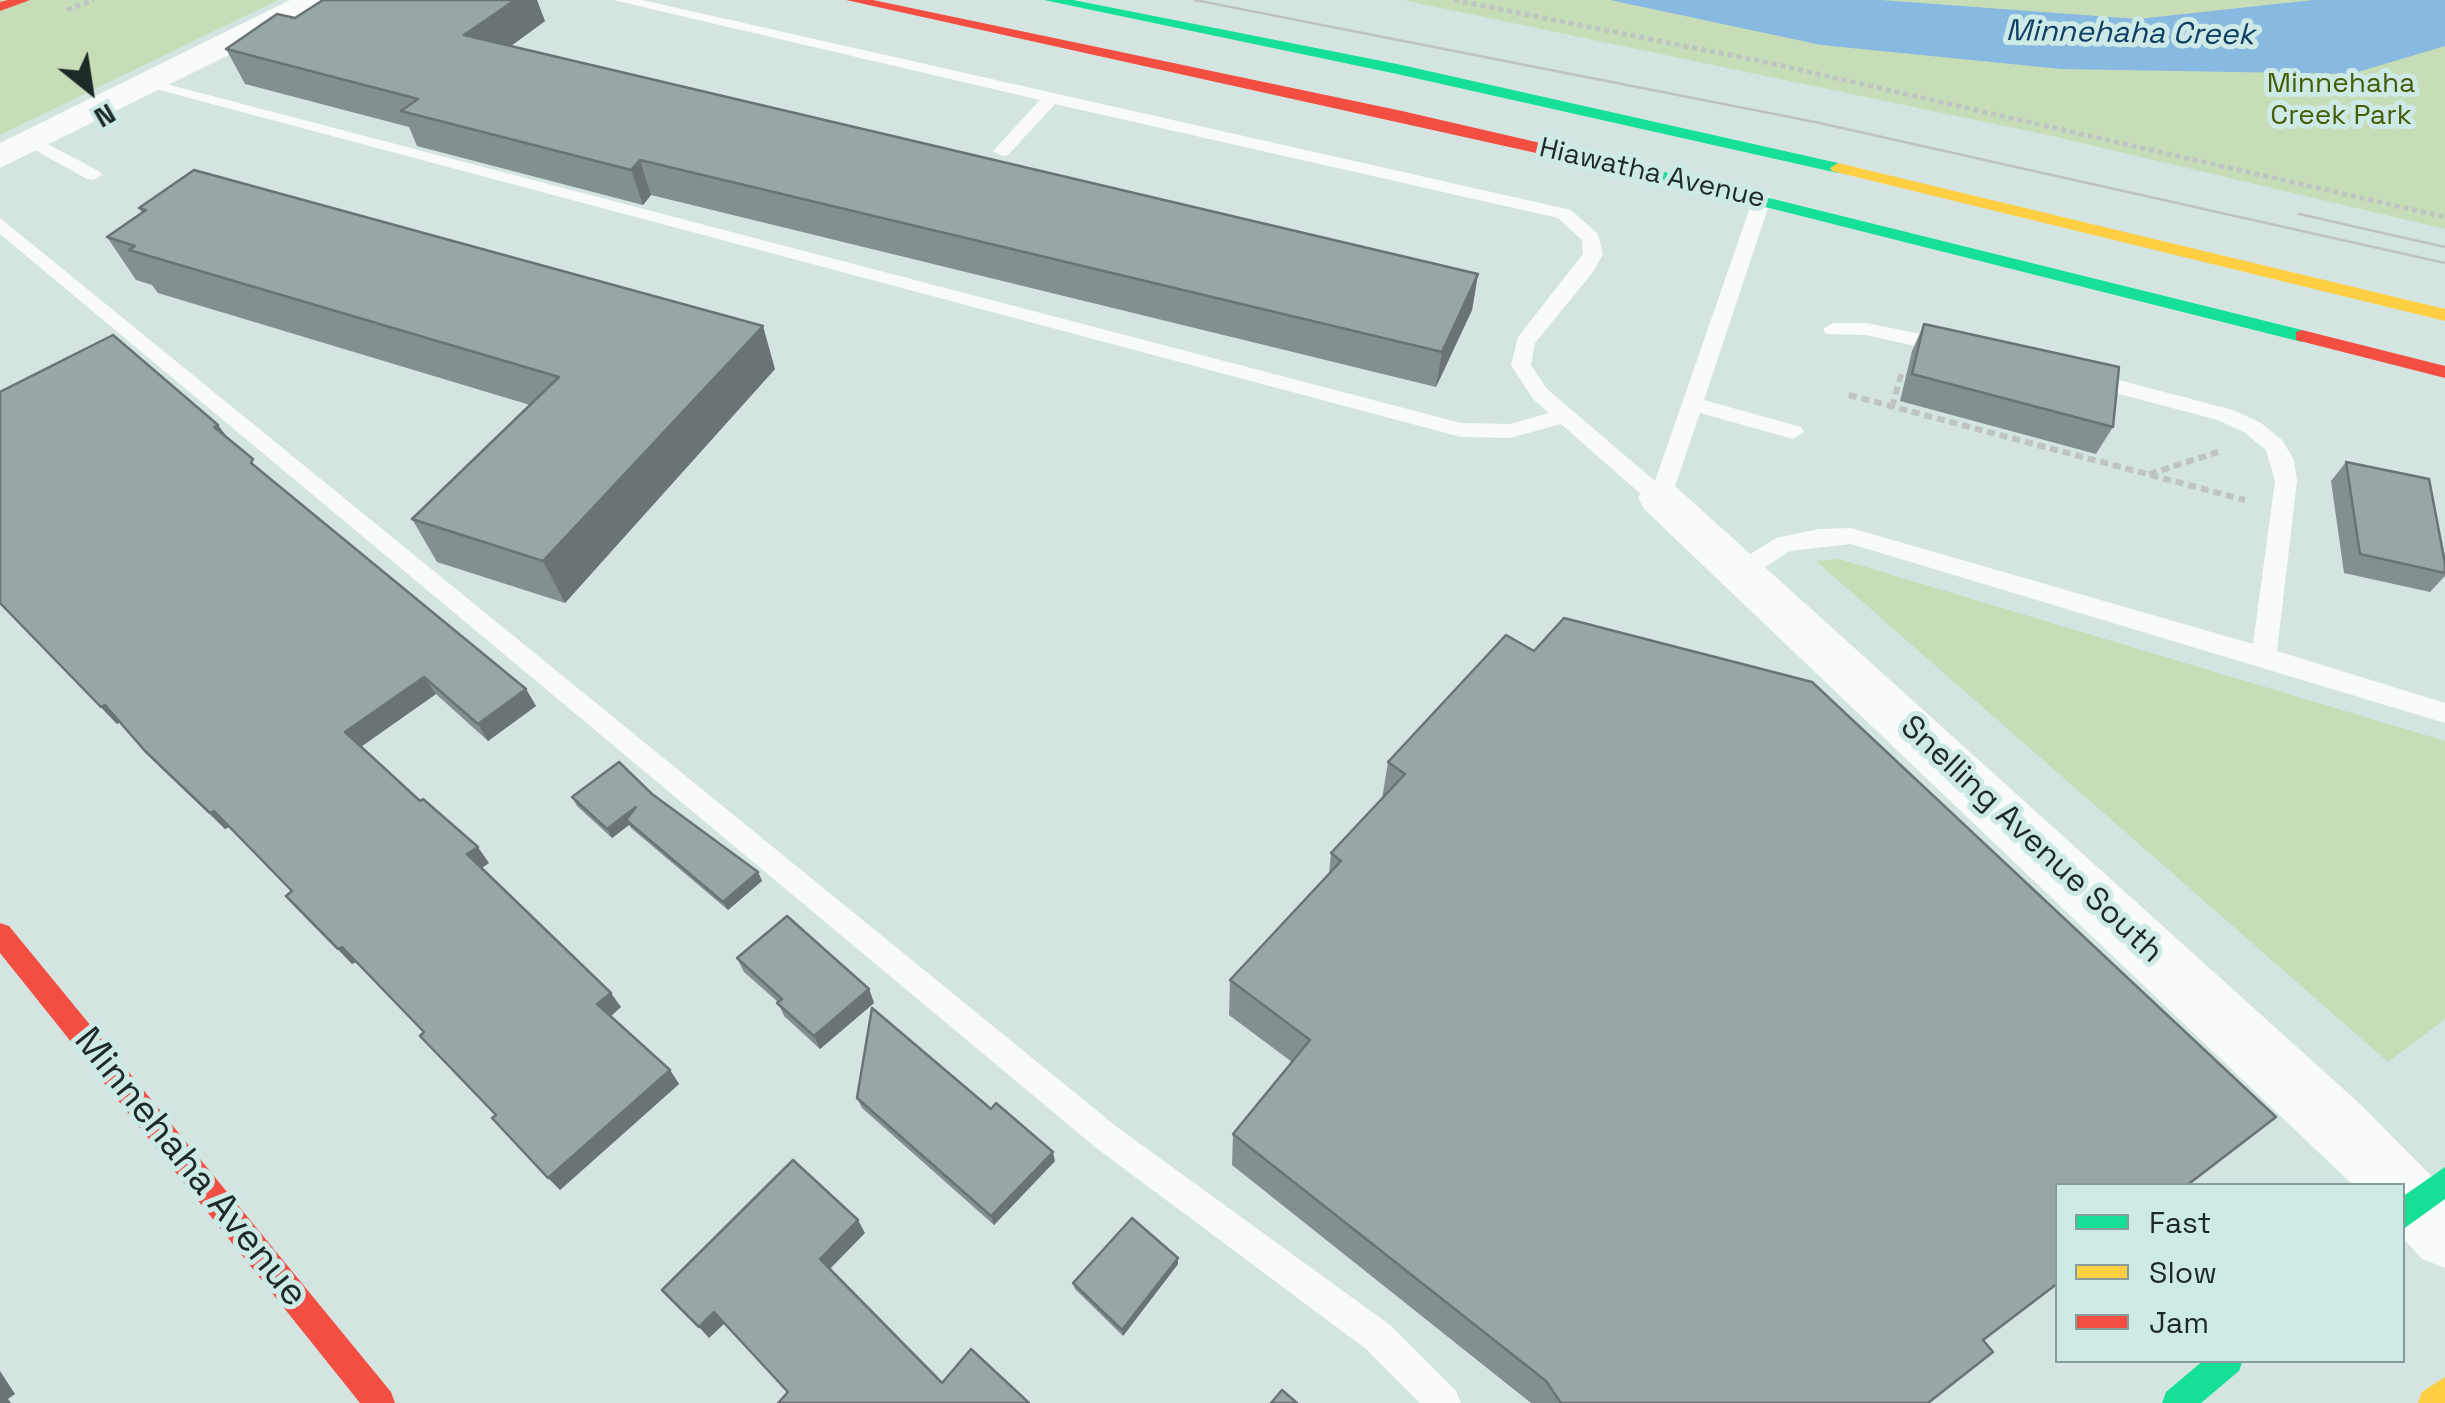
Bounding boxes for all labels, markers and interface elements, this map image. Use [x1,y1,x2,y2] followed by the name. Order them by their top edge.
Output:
[2005,14,2255,54] water label: Minnehaha Creek
[40,40,140,140] north arrow
[2267,67,2415,133] park label: Minnehaha Creek Park
[88,96,122,136] text: N
[1536,132,1768,216] street label: Hiawatha Avenue
[1892,708,2170,972] street label: Snelling Avenue South
[64,1019,316,1317] street label: Minnehaha Avenue
[2055,1183,2405,1363] legend
[2149,1203,2211,1242] text: Fast
[2149,1253,2217,1292] text: Slow
[2149,1303,2209,1342] text: Jam

